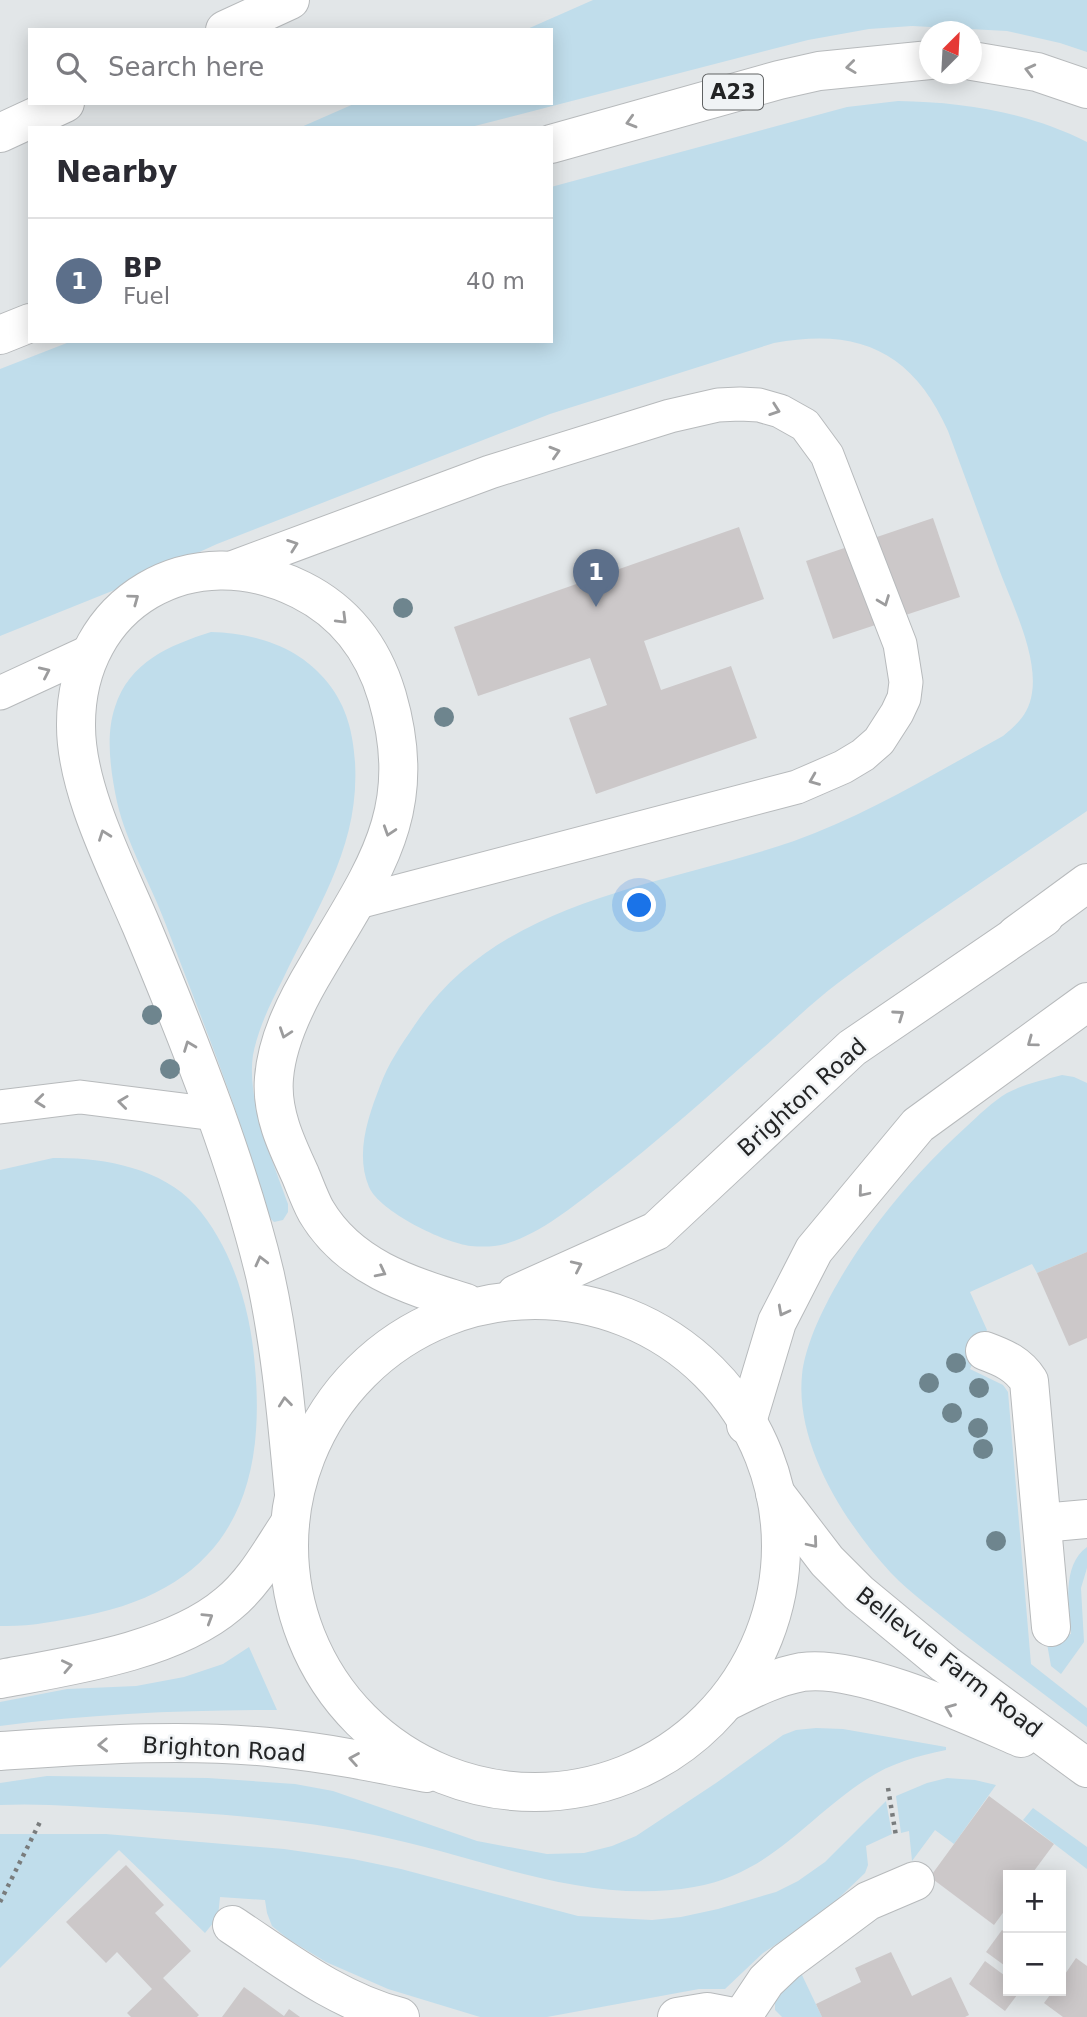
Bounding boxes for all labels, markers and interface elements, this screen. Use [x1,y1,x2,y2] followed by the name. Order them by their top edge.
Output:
[919,21,982,84] north arrow
[28,28,553,105] search box
[52,48,90,86] icon: search
[108,52,264,82] text: Search here
[845,59,857,74] one-way arrow
[1024,64,1036,79] one-way arrow
[703,74,763,110] road number: A23
[625,114,637,129] one-way arrow
[56,154,178,189] text: Nearby
[123,253,162,283] text: BP
[71,268,87,294] text: 1
[466,268,525,294] text: 40 m
[123,283,170,309] text: Fuel
[768,402,780,416] one-way arrow
[549,445,561,460] one-way arrow
[287,540,299,554] one-way arrow
[573,549,619,607] pin: 1
[875,594,889,606] one-way arrow
[126,595,139,608] one-way arrow
[334,611,347,624] one-way arrow
[38,666,51,680] one-way arrow
[809,771,821,785] one-way arrow
[383,824,397,837] one-way arrow
[98,829,112,841] one-way arrow
[622,888,656,922] your location
[892,1010,905,1023] one-way arrow
[279,1026,293,1038] one-way arrow
[733,1033,871,1161] street label: Brighton Road
[1027,1034,1040,1046] one-way arrow
[184,1040,198,1052] one-way arrow
[34,1094,46,1109] one-way arrow
[118,1095,129,1110] one-way arrow
[859,1184,871,1197] one-way arrow
[255,1256,269,1268] one-way arrow
[570,1261,582,1275] one-way arrow
[374,1264,386,1277] one-way arrow
[777,1304,791,1316] one-way arrow
[277,1396,292,1408] one-way arrow
[804,1536,817,1548] one-way arrow
[851,1582,1047,1742] street label: Bellevue Farm Road
[200,1613,213,1626] one-way arrow
[61,1660,73,1675] one-way arrow
[945,1703,957,1717] one-way arrow
[142,1732,306,1766] street label: Brighton Road
[97,1738,108,1753] one-way arrow
[348,1752,360,1767] one-way arrow
[1003,1870,1066,1996] map controls
[1003,1870,1066,1933] button: +
[1003,1933,1066,1996] button: −

